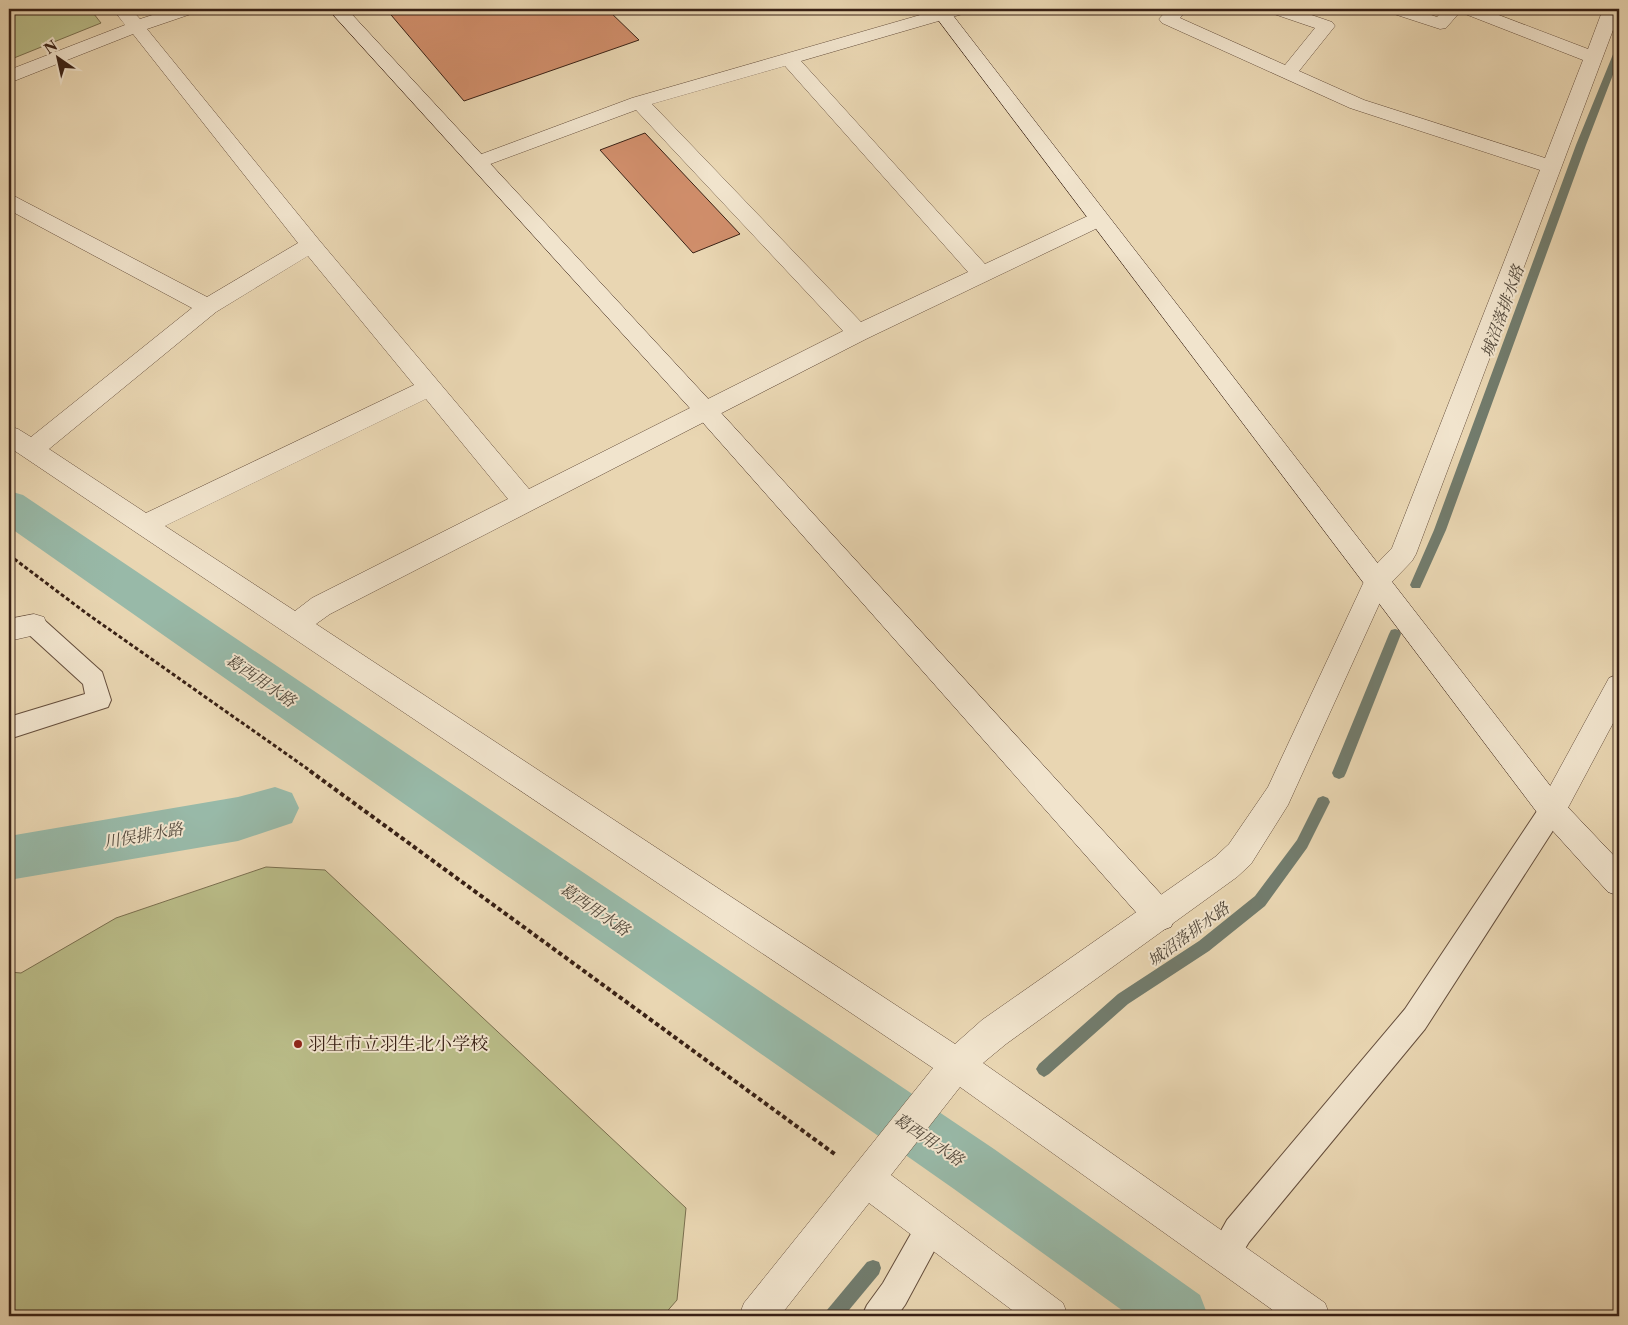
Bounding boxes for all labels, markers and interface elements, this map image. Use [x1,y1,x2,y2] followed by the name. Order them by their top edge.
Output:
[32,32,82,82] north arrow
[41,36,61,58] text: N
[1476,262,1528,360] water label: 城沼落排水路
[222,649,301,711] water label: 葛西用水路
[102,818,185,852] water label: 川俣排水路
[556,878,635,940] water label: 葛西用水路
[1143,897,1234,970] water label: 城沼落排水路
[308,1033,488,1055] place label: 羽生市立羽生北小学校
[292,1038,304,1050] marker: 羽生市立羽生北小学校
[890,1108,969,1170] water label: 葛西用水路

